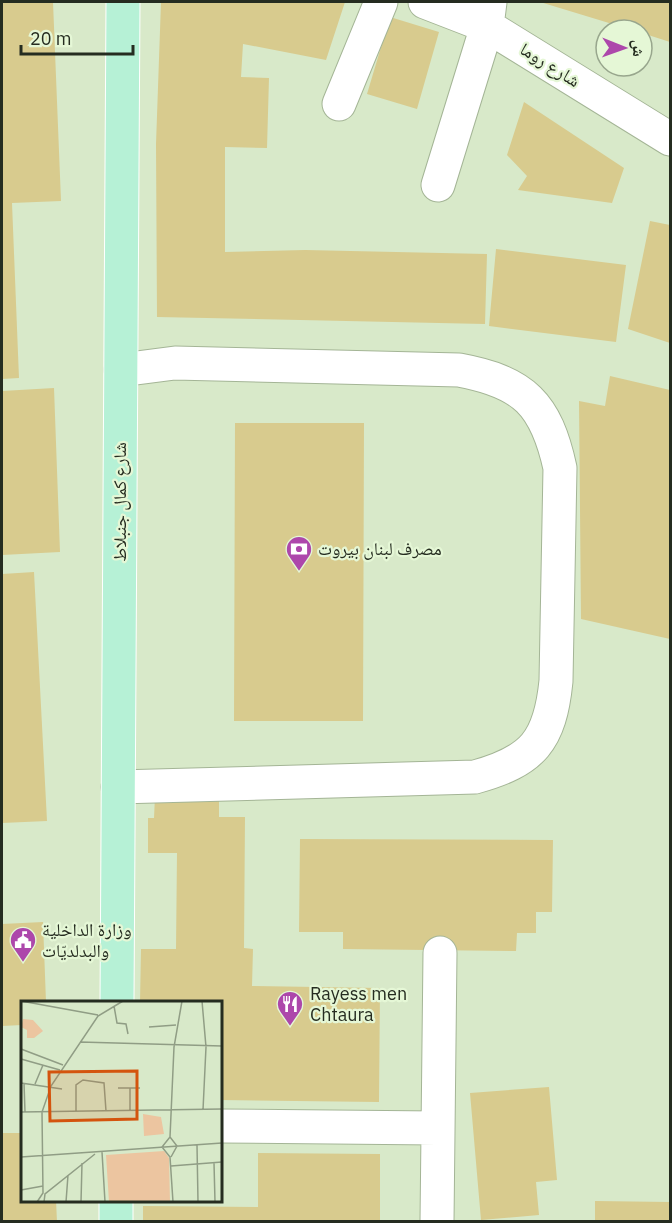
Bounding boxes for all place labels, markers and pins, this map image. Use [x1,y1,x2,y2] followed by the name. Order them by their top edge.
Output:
[284,534,314,572] bank icon: مصرف لبنان بيروت
[318,537,442,560] place label: مصرف لبنان بيروت
[42,918,132,962] place label: وزارة الداخلية والبدلديّات
[8,925,38,963] public building icon: وزارة الداخلية والبدلديّات
[310,982,407,1026] place label: Rayess men Chtaura
[275,989,305,1027] restaurant icon: Rayess men Chtaura

